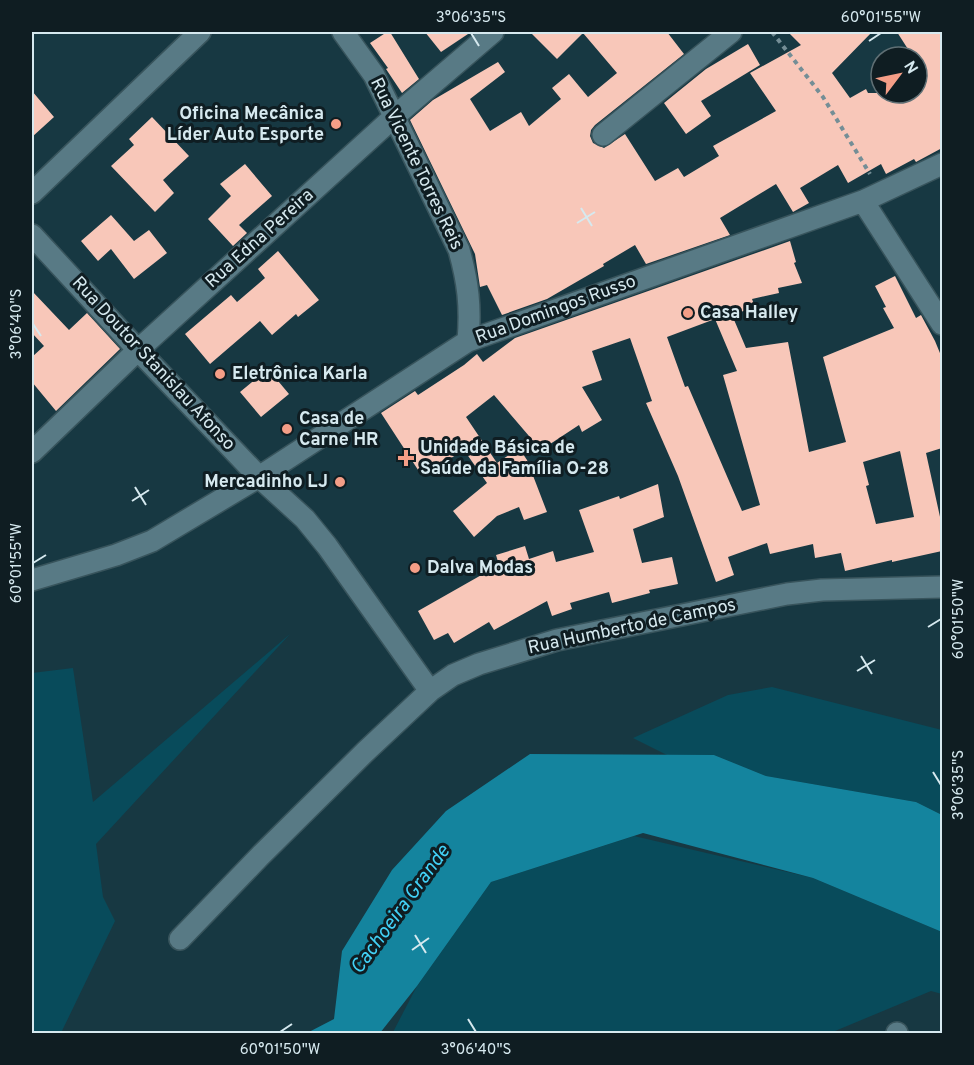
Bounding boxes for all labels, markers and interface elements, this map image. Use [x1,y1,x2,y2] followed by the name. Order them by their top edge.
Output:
[436,9,506,28] text: 3°06'35"S
[841,9,921,28] text: 60°01'55"W
[869,45,929,105] north arrow
[898,58,922,78] text: N
[364,74,468,254] street label: Rua Vicente Torres Reis
[167,103,324,147] place label: Oficina Mecânica Líder Auto Esporte
[329,117,343,131] marker: Oficina Mecânica Líder Auto Esporte
[201,184,319,294] street label: Rua Edna Pereira
[473,270,639,350] street label: Rua Domingos Russo
[66,272,240,456] street label: Rua Doutor Stanislau Afonso
[8,289,27,359] text: 3°06'40"S
[700,302,798,325] place label: Casa Halley
[681,306,695,320] marker: Casa Halley
[232,363,367,386] place label: Eletrônica Karla
[213,367,227,381] marker: Eletrônica Karla
[299,408,379,452] place label: Casa de Carne HR
[280,422,294,436] marker: Casa de Carne HR
[420,437,609,481] place label: Unidade Básica de Saúde da Família O-28
[397,449,415,467] marker: Unidade Básica de Saúde da Família O-28
[204,471,328,494] place label: Mercadinho LJ
[333,475,347,489] marker: Mercadinho LJ
[8,523,27,603] text: 60°01'55"W
[427,557,533,580] place label: Dalva Modas
[408,561,422,575] marker: Dalva Modas
[950,579,969,659] text: 60°01'50"W
[526,594,738,660] street label: Rua Humberto de Campos
[950,750,969,820] text: 3°06'35"S
[345,839,457,980] water label: Cachoeira Grande
[240,1041,320,1060] text: 60°01'50"W
[441,1041,511,1060] text: 3°06'40"S

